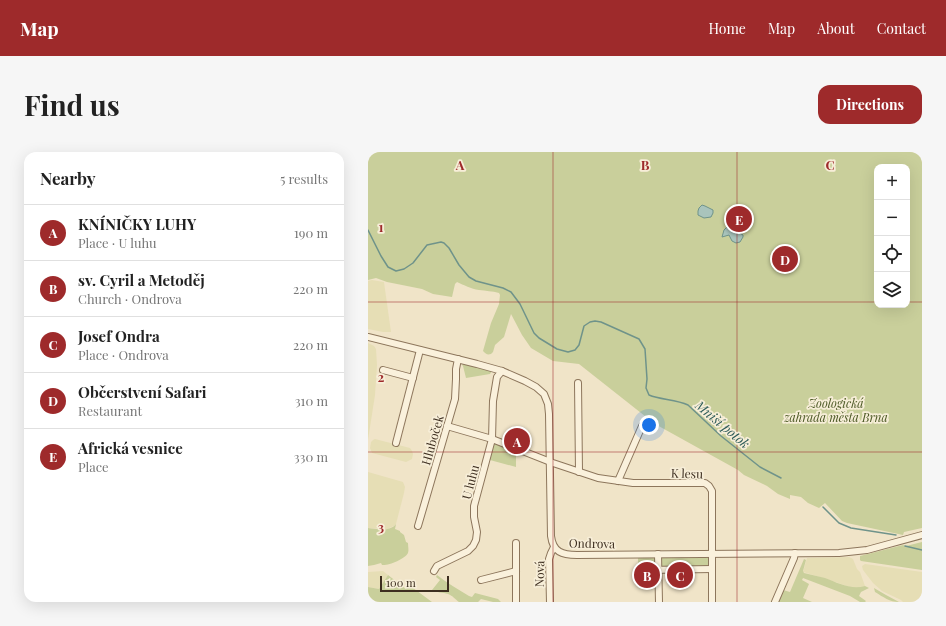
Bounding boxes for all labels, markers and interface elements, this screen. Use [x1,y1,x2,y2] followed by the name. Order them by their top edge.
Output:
[20,15,59,41] text: Map
[708,19,746,38] text: Home
[768,19,795,38] text: Map
[817,19,855,38] text: About
[877,19,926,38] text: Contact
[818,85,922,124] button: Directions
[24,86,120,123] text: Find us
[455,156,465,173] text: A
[641,156,650,173] text: B
[825,156,835,173] text: C
[874,164,910,308] map controls
[874,164,910,200] button: +
[40,167,95,189] text: Nearby
[280,170,328,187] text: 5 results
[874,200,910,236] button: −
[726,204,752,234] pin: E
[78,214,196,234] text: KNÍNIČKY LUHY
[379,218,384,235] text: 1
[49,224,57,241] text: A
[294,224,328,241] text: 190 m
[78,234,157,251] text: Place · U luhu
[874,236,910,272] button: locate
[772,244,798,274] pin: D
[78,270,205,290] text: sv. Cyril a Metoděj
[874,272,910,308] button: layers
[49,280,57,297] text: B
[293,280,328,297] text: 220 m
[78,290,182,307] text: Church · Ondrova
[78,326,160,346] text: Josef Ondra
[48,336,58,353] text: C
[293,336,328,353] text: 220 m
[78,346,169,363] text: Place · Ondrova
[378,368,385,385] text: 2
[78,382,206,402] text: Občerstvení Safari
[48,392,58,409] text: D
[295,392,328,409] text: 310 m
[783,395,888,425] park label: Zoologická zahrada města Brna
[692,396,754,452] water label: Mniší potok
[78,402,142,419] text: Restaurant
[417,413,447,467] street label: Hluboček
[639,415,659,435] your location
[504,426,530,456] pin: A
[78,438,183,458] text: Africká vesnice
[49,448,57,465] text: E
[294,448,328,465] text: 330 m
[78,458,109,475] text: Place
[458,463,482,501] street label: U luhu
[671,464,703,482] street label: K lesu
[378,518,384,535] text: 3
[569,535,615,551] street label: Ondrova
[634,560,660,590] pin: B
[667,560,693,590] pin: C
[531,561,547,587] street label: Nová
[380,574,449,593] scale bar
[386,575,416,590] text: 100 m

